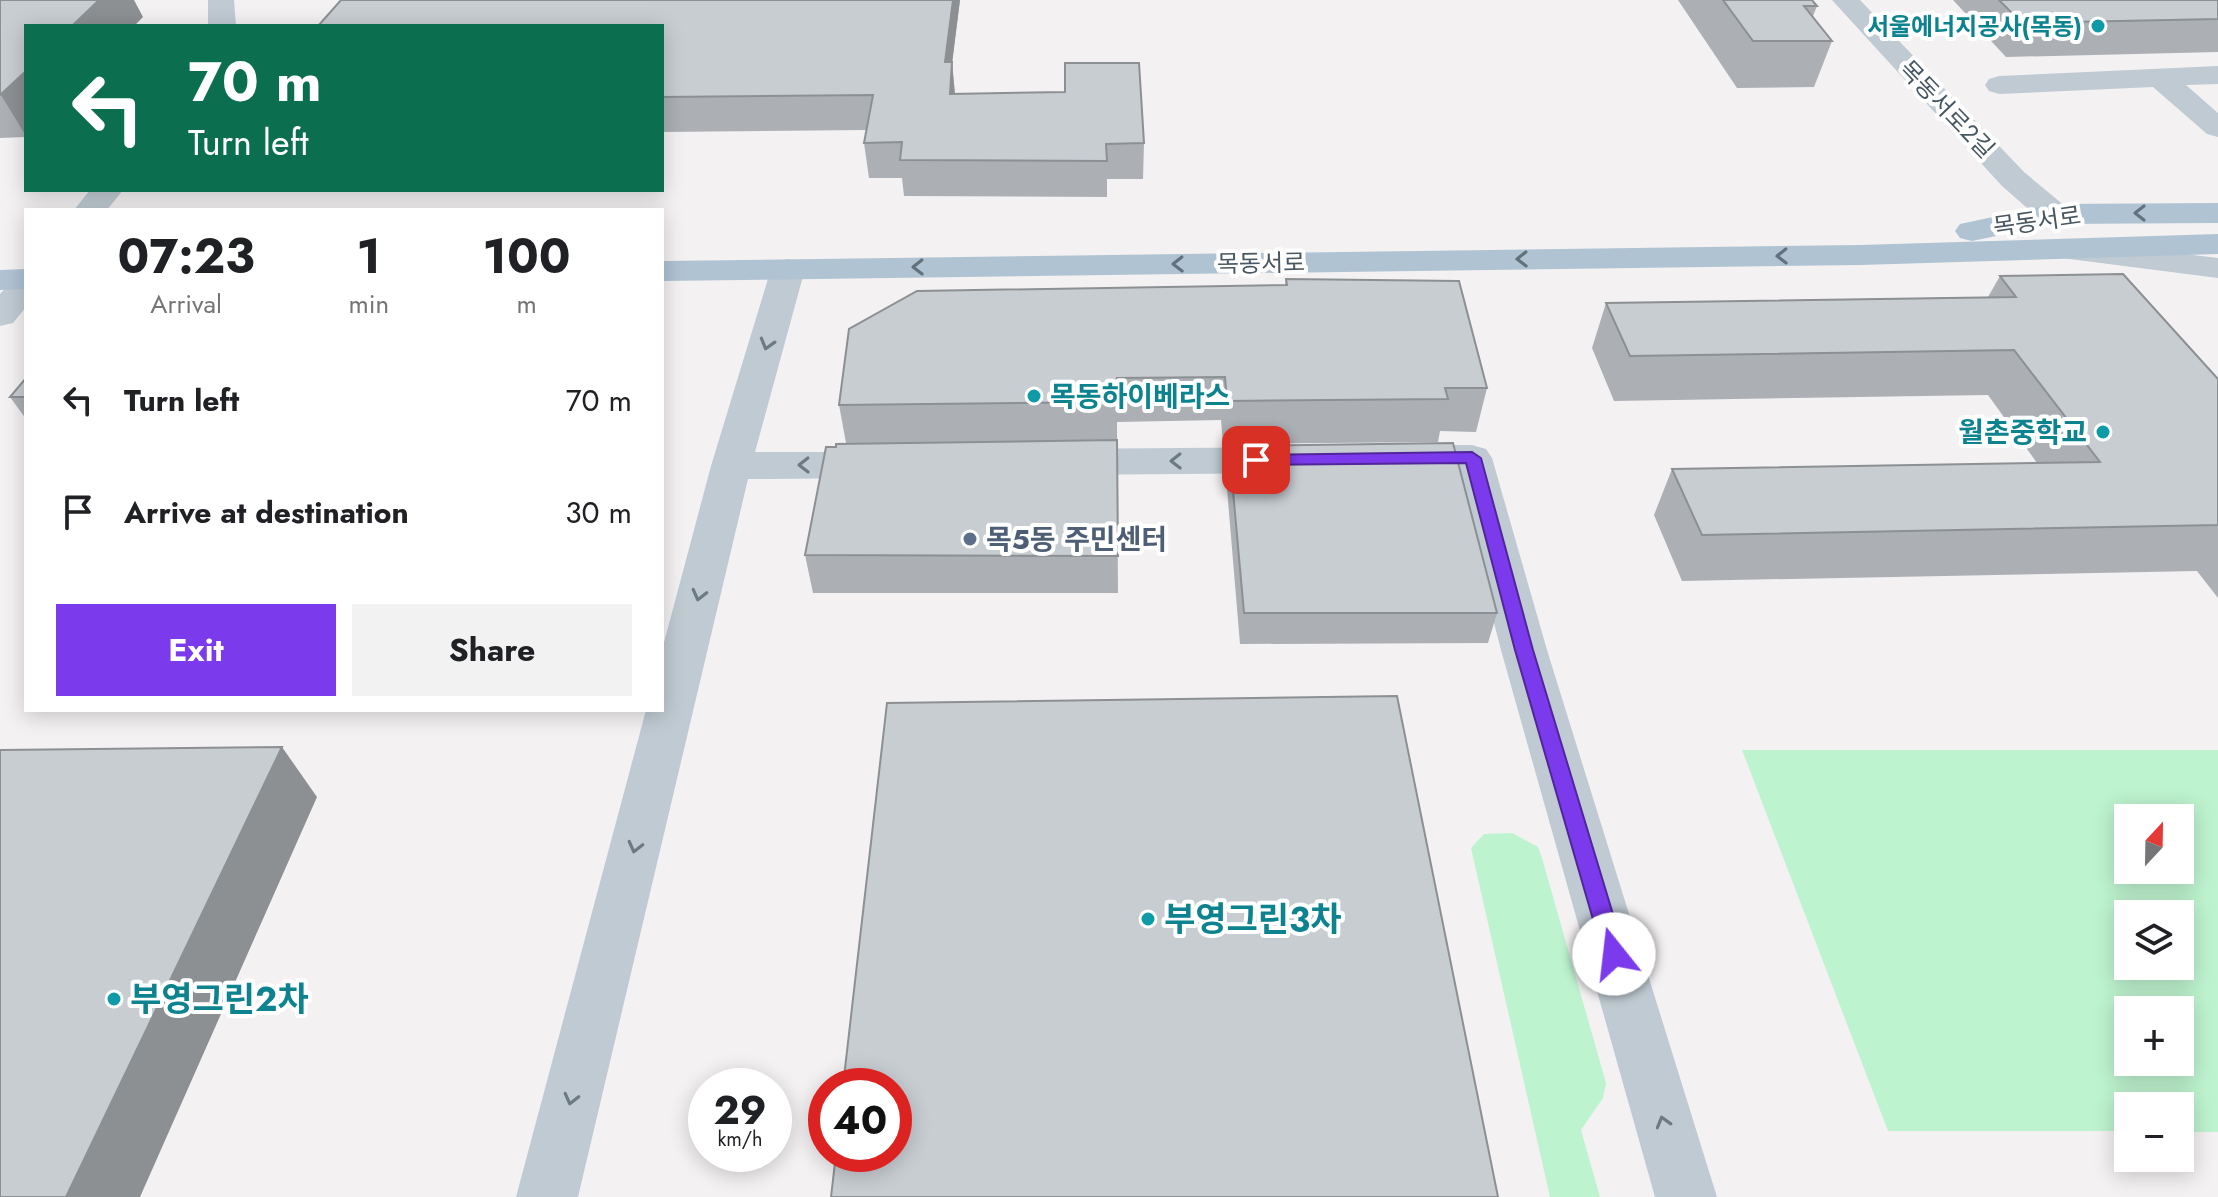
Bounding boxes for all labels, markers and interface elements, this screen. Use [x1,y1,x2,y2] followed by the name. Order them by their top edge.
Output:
[1867,9,2082,44] place label: 서울에너지공사(목동)
[2089,17,2107,35] marker: 서울에너지공사(목동)
[188,41,322,122] text: 70 m
[1891,52,2003,166] street label: 목동서로2길
[56,56,160,160] icon: left
[188,116,309,168] text: Turn left
[1991,198,2083,244] street label: 목동서로
[2133,204,2146,222] one-way arrow
[117,222,255,291] text: 07:23
[357,222,381,291] text: 1
[483,222,571,291] text: 100
[1217,245,1305,281] street label: 목동서로
[1775,247,1788,264] one-way arrow
[1515,250,1528,268] one-way arrow
[1171,255,1184,273] one-way arrow
[911,258,924,276] one-way arrow
[150,285,222,323] text: Arrival
[348,285,389,323] text: min
[516,285,537,323] text: m
[760,336,776,350] one-way arrow
[1050,376,1230,417] place label: 목동하이베라스
[56,378,100,422] icon: left
[124,379,239,422] text: Turn left
[566,379,632,422] text: 70 m
[1025,387,1043,405] marker: 목동하이베라스
[1958,412,2087,453] place label: 월촌중학교
[2094,423,2112,441] marker: 월촌중학교
[1222,426,1290,494] pin
[1234,438,1278,482] icon: arrive
[1169,452,1182,470] one-way arrow
[797,457,810,474] one-way arrow
[56,490,100,534] icon: arrive
[124,491,409,534] text: Arrive at destination
[565,491,632,534] text: 30 m
[986,519,1167,560] place label: 목5동 주민센터
[961,530,979,548] marker: 목5동 주민센터
[691,587,708,601] one-way arrow
[56,604,336,696] button: Exit
[352,604,632,696] button: Share
[2114,804,2194,884] north arrow
[2114,804,2194,1172] map controls
[628,839,645,853] one-way arrow
[1164,895,1342,944] place label: 부영그린3차
[2114,900,2194,980] button: layers
[1139,910,1157,928] marker: 부영그린3차
[1572,912,1656,996] position arrow
[130,975,309,1024] place label: 부영그린2차
[105,990,123,1008] marker: 부영그린2차
[2114,996,2194,1076] button: +
[808,1068,912,1172] speed limit sign: 40
[714,1081,767,1139] text: 29
[564,1092,581,1105] one-way arrow
[2114,1092,2194,1172] button: −
[1656,1116,1673,1130] one-way arrow
[717,1125,763,1154] text: km/h

